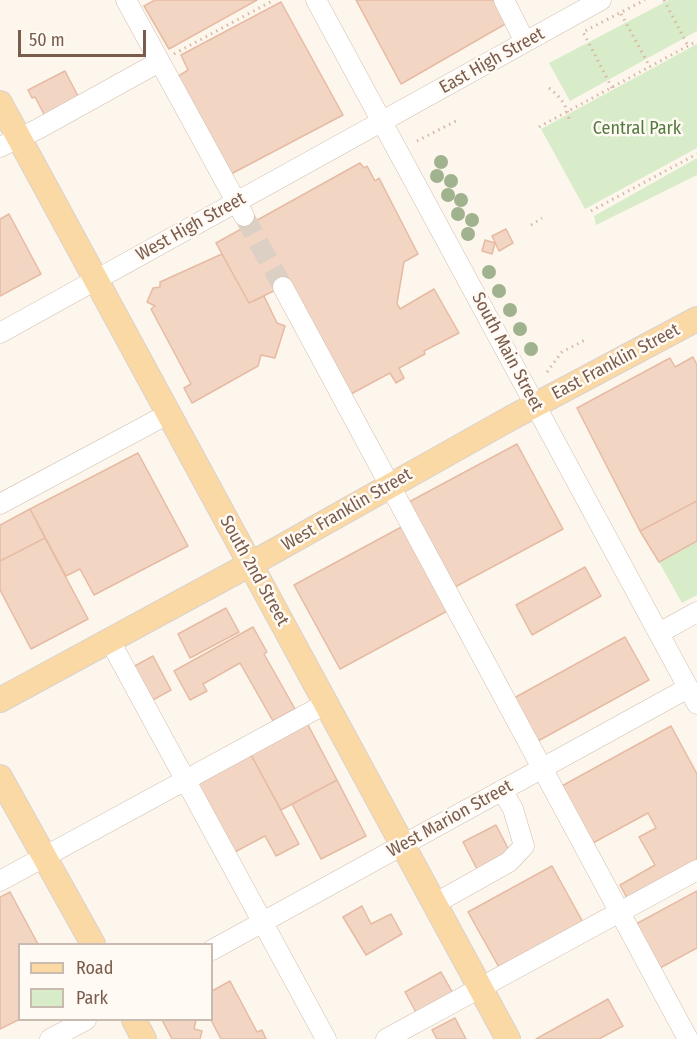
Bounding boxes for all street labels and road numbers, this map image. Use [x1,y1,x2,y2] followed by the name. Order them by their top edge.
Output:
[436,23,548,99] street label: East High Street
[132,188,250,266] street label: West High Street
[467,289,547,415] street label: South Main Street
[548,319,684,405] street label: East Franklin Street
[278,464,416,556] street label: West Franklin Street
[215,512,293,630] street label: South 2nd Street
[384,776,516,862] street label: West Marion Street

